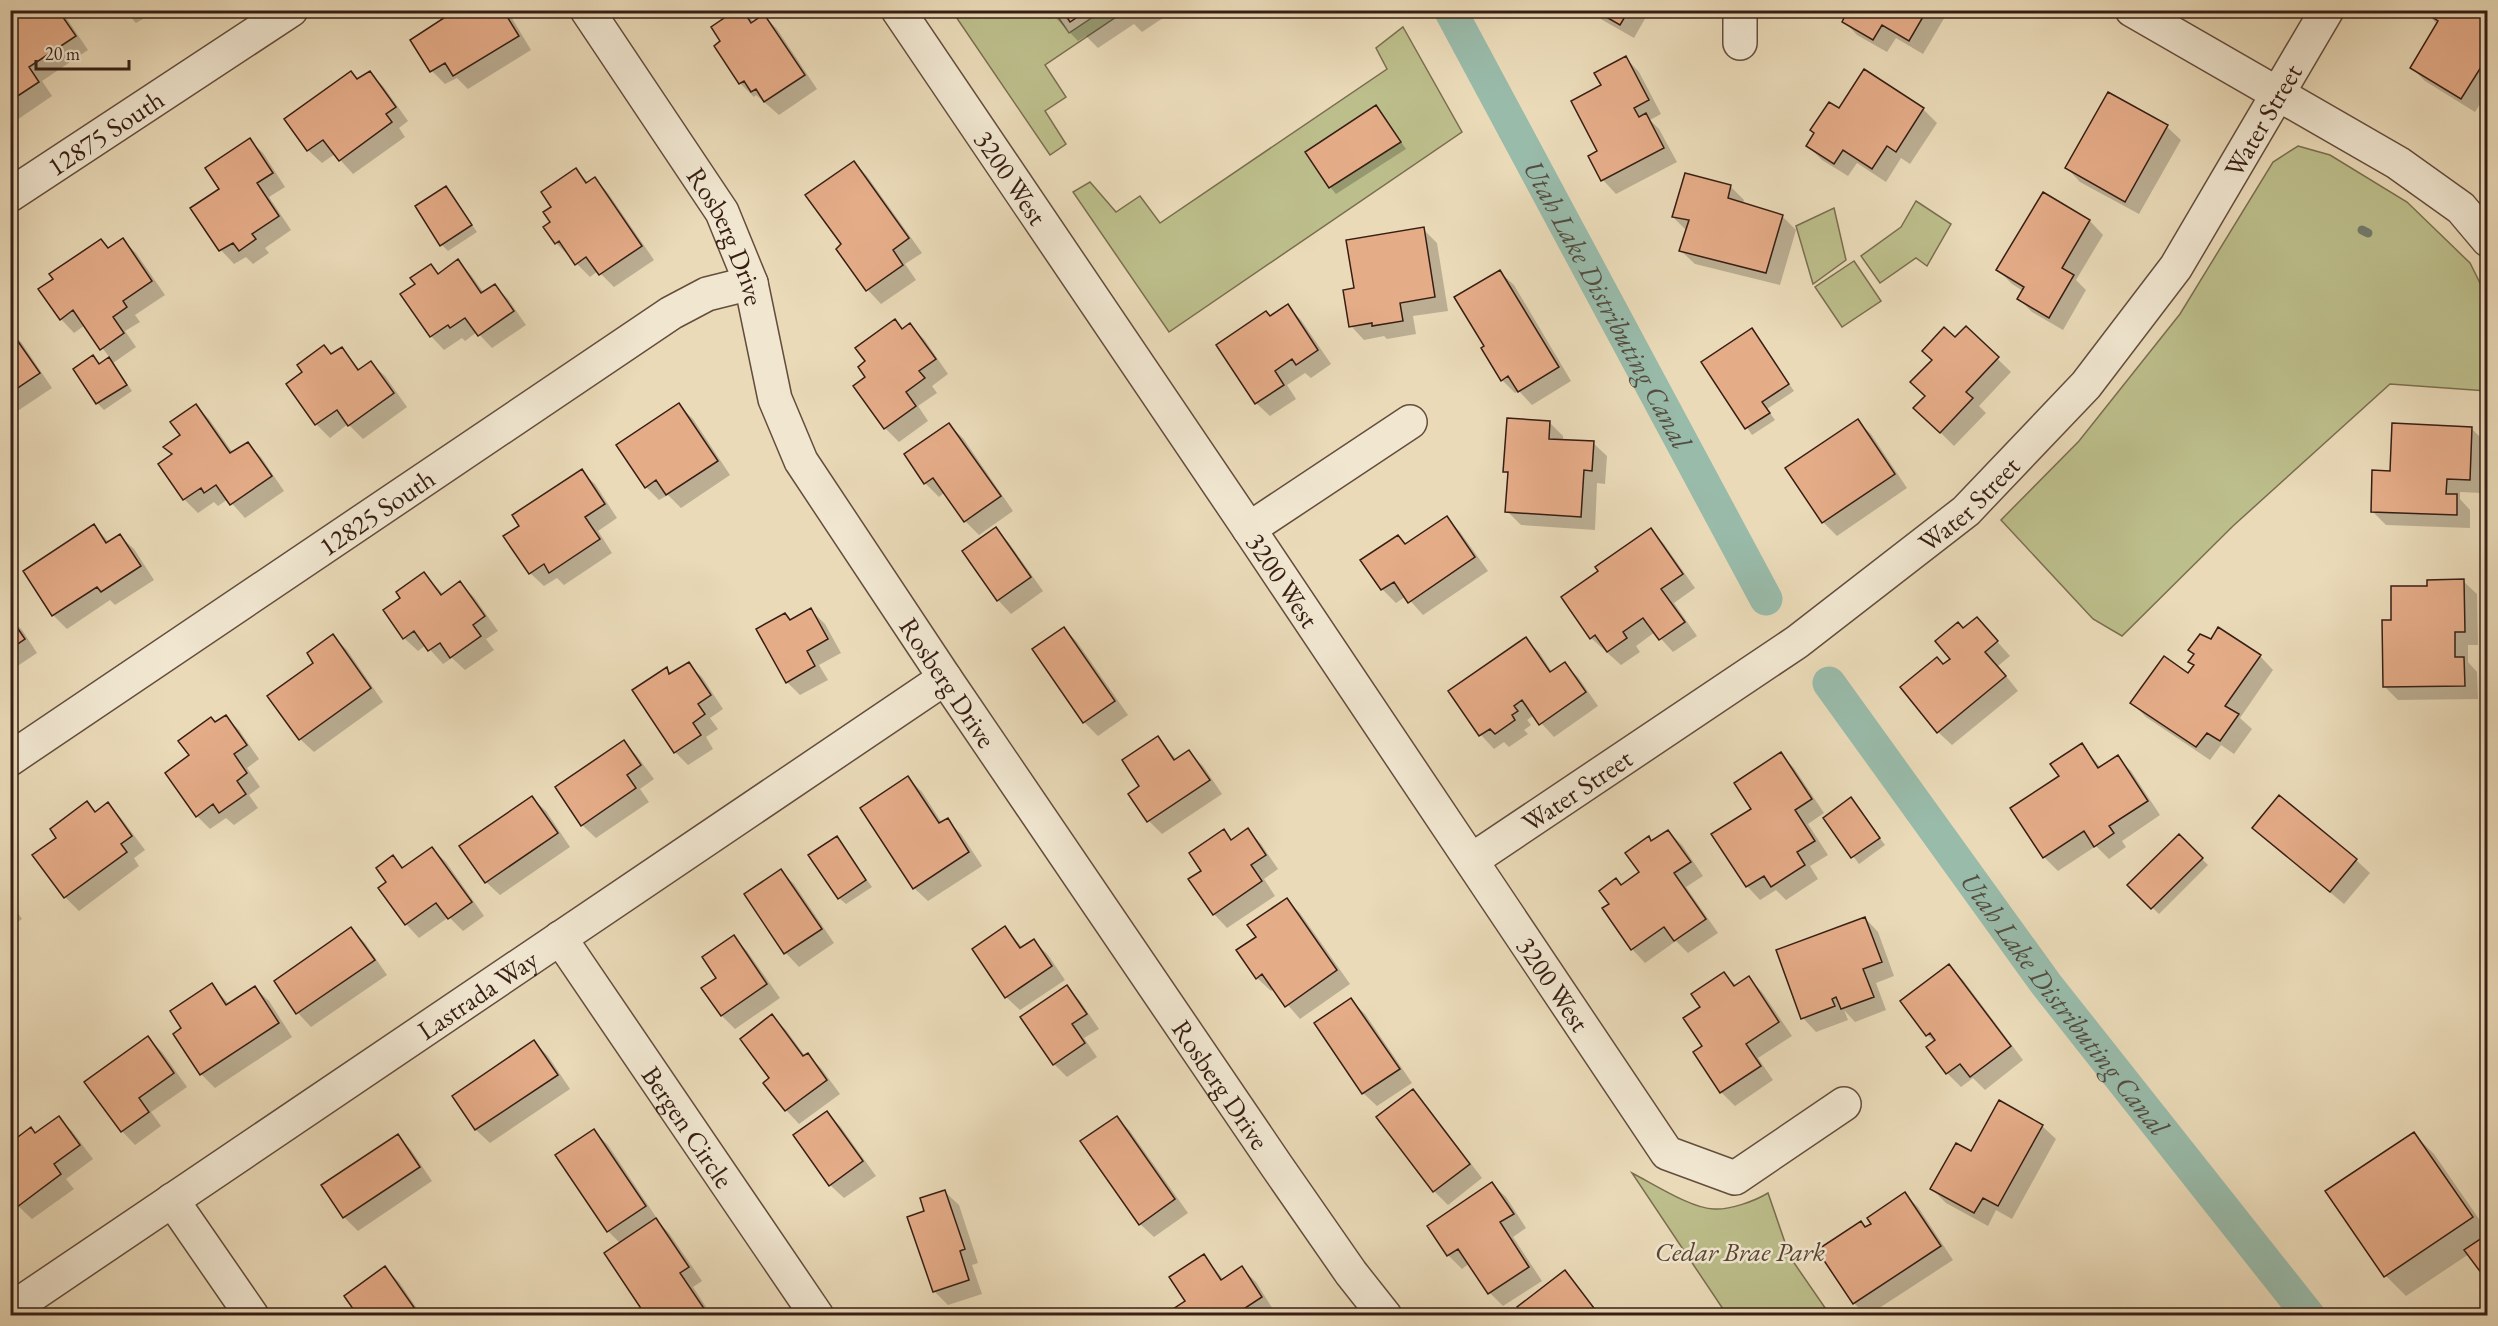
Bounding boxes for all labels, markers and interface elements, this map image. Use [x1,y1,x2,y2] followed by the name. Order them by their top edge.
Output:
[36,33,129,71] scale bar
[45,42,80,65] text: 20 m
[2215,57,2310,183] street label: Water Street
[40,81,170,183] street label: 12875 South
[967,123,1056,232] street label: 3200 West
[1516,154,1701,456] water label: Utah Lake Distributing Canal
[679,160,773,308] street label: Rosberg Drive
[1911,448,2027,559] street label: Water Street
[312,460,441,563] street label: 12825 South
[1239,526,1328,635] street label: 3200 West
[892,610,1004,754] street label: Rosberg Drive
[1515,740,1639,839] street label: Water Street
[1953,864,2178,1144] water label: Utah Lake Distributing Canal
[1509,930,1598,1038] street label: 3200 West
[410,941,544,1047] street label: Lastrada Way
[1165,1013,1278,1156] street label: Rosberg Drive
[634,1059,742,1194] street label: Bergen Circle
[1655,1234,1825,1269] park label: Cedar Brae Park

